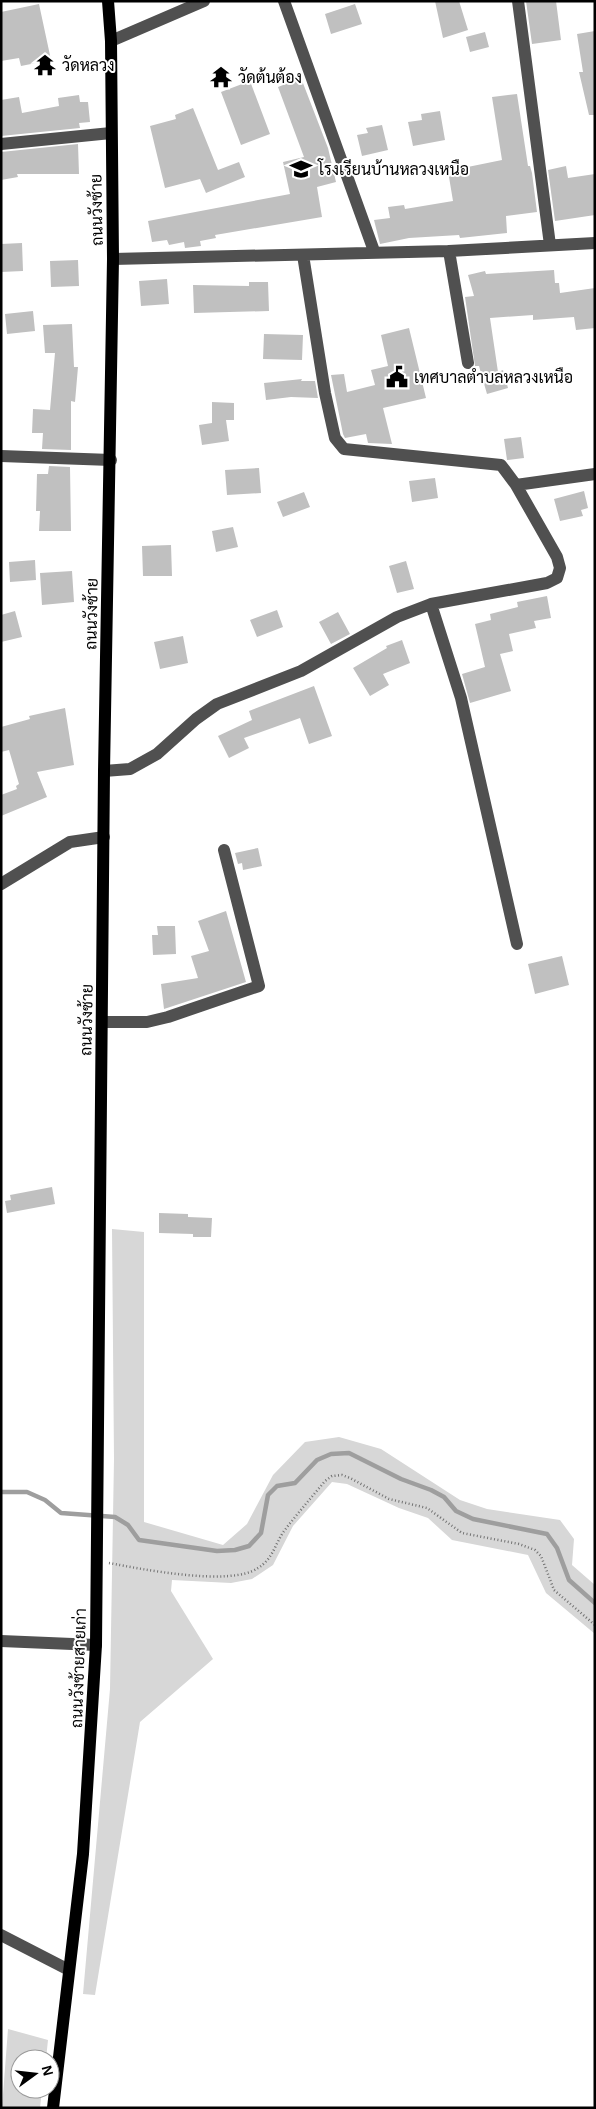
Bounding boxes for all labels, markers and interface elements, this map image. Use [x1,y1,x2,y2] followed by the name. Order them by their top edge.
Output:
[32,52,58,78] temple icon: วัดหลวง
[62,55,115,74] place label: วัดหลวง
[208,64,234,90] temple icon: วัดต้นต้อง
[238,67,302,86] place label: วัดต้นต้อง
[288,156,314,182] school or university icon: โรงเรียนบ้านหลวงเหนือ
[317,158,469,178] place label: โรงเรียนบ้านหลวงเหนือ
[85,174,106,246] street label: ถนนวังซ้าย
[384,364,410,390] public building icon: เทศบาลตำบลหลวงเหนือ
[414,367,573,386] place label: เทศบาลตำบลหลวงเหนือ
[80,578,101,650] street label: ถนนวังซ้าย
[75,984,96,1056] street label: ถนนวังซ้าย
[66,1608,89,1728] street label: ถนนวังซ้ายสายเก่า
[10,2049,60,2099] north arrow
[39,2064,57,2078] text: N

